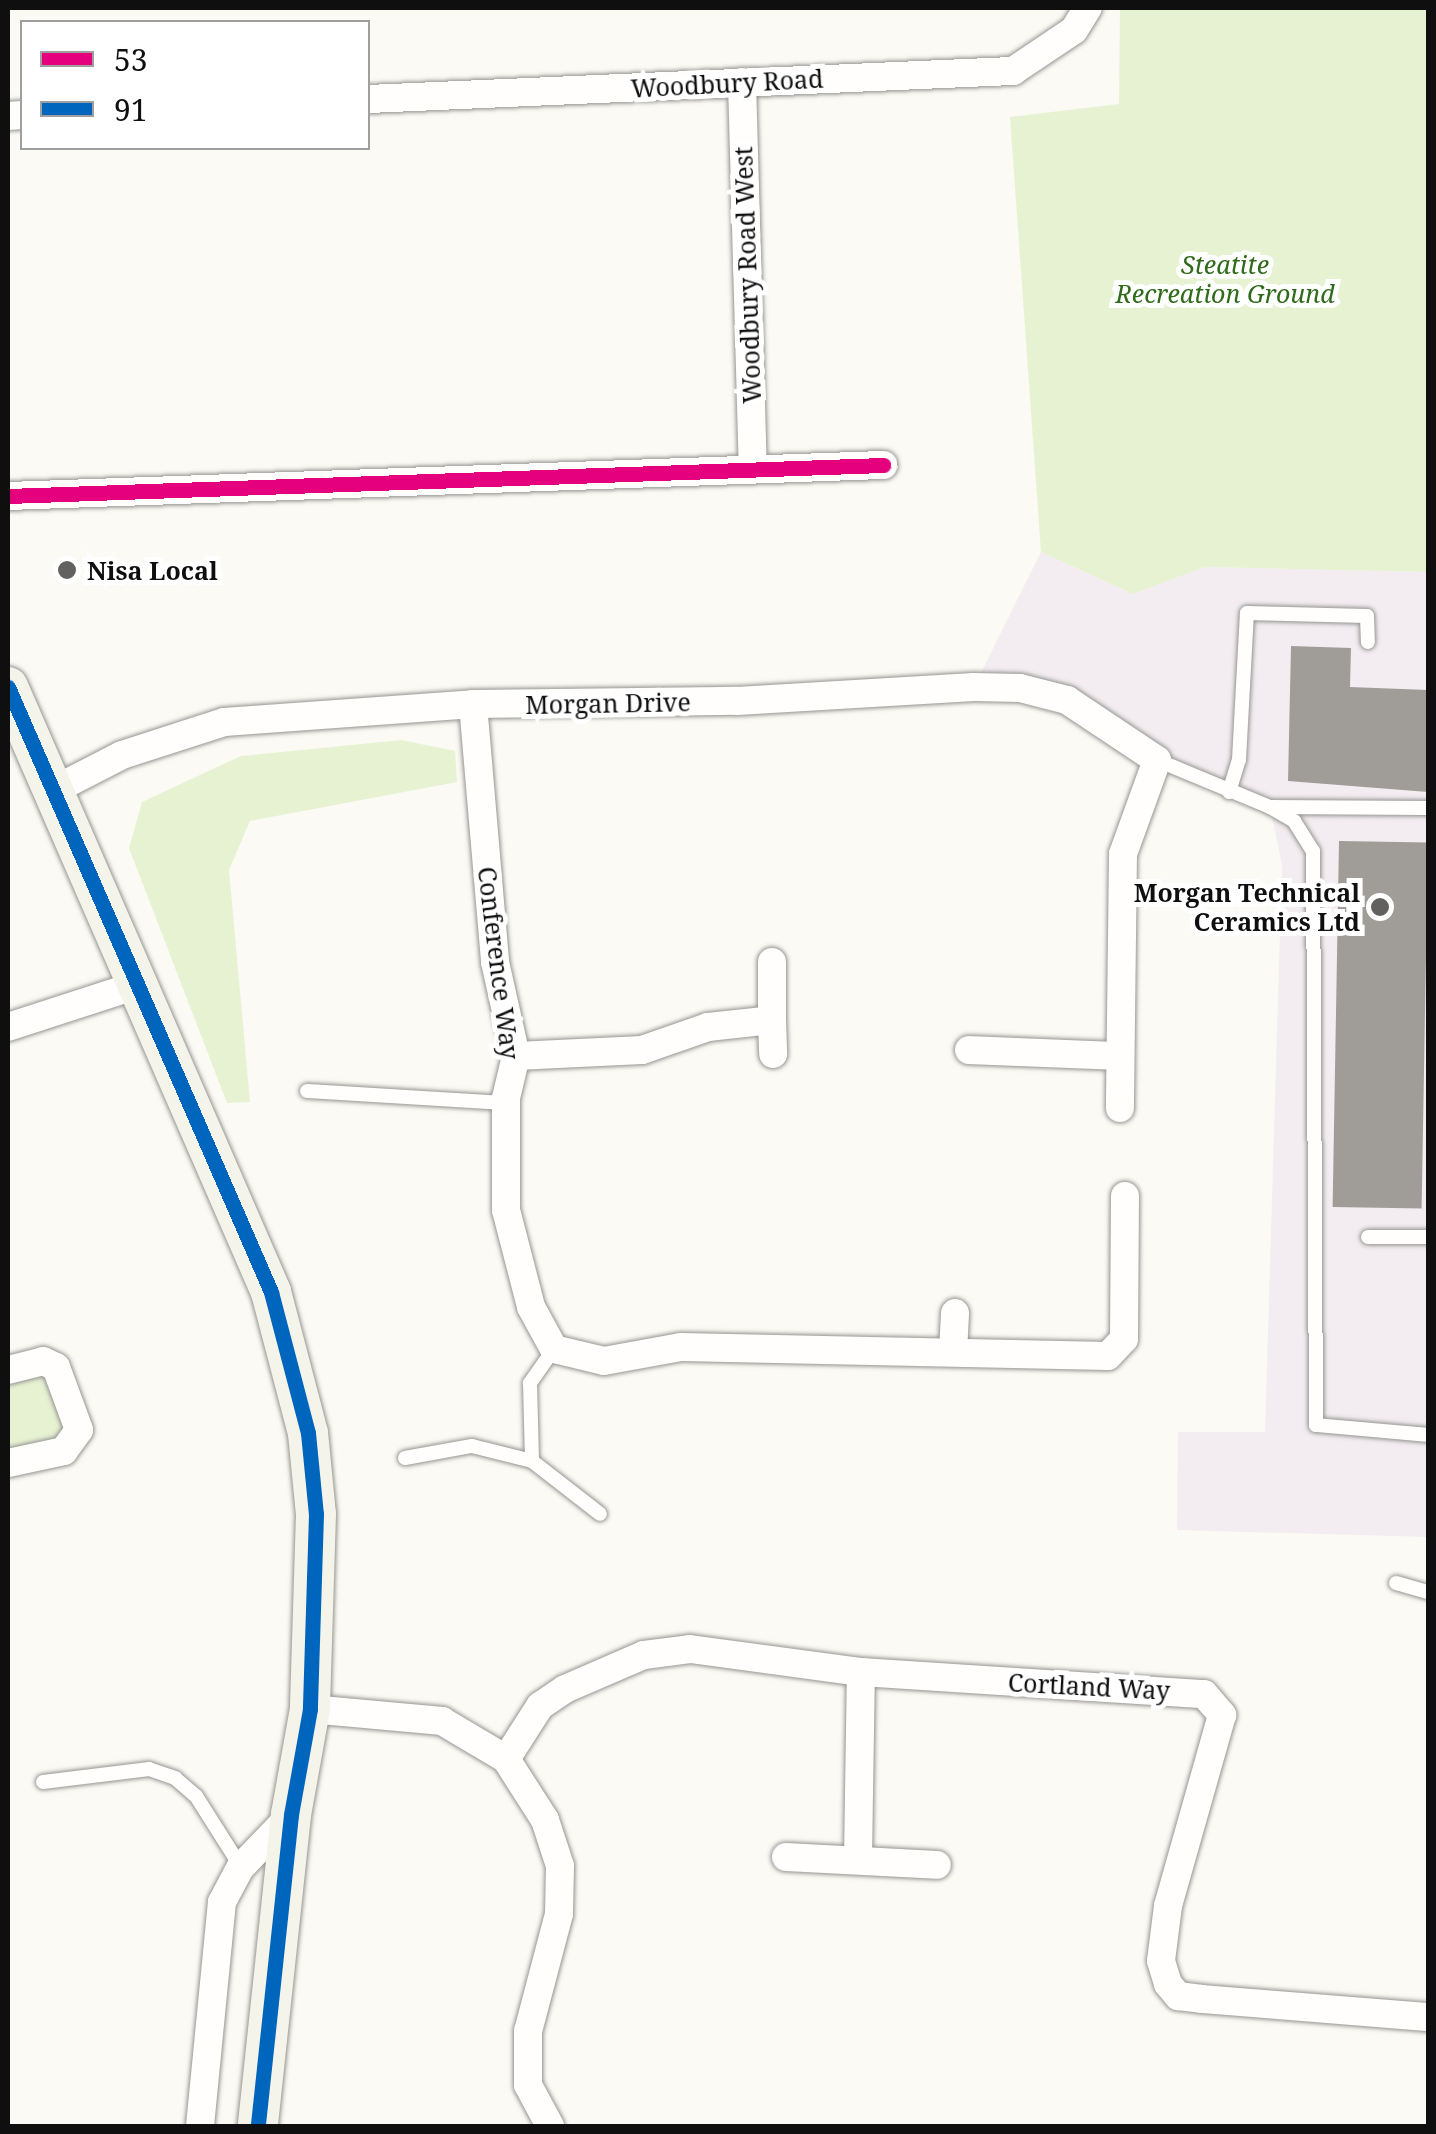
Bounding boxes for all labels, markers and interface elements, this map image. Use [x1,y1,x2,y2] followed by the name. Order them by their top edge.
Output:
[20,20,370,150] legend
[114,39,148,80] text: 53
[630,63,824,103] street label: Woodbury Road
[114,89,148,130] text: 91
[728,146,766,404] street label: Woodbury Road West
[1115,250,1335,309] park label: Steatite Recreation Ground
[87,555,218,585] place label: Nisa Local
[56,559,78,581] marker: Nisa Local
[525,687,691,719] street label: Morgan Drive
[472,865,526,1061] street label: Conference Way
[1134,878,1360,937] place label: Morgan Technical Ceramics Ltd
[1369,896,1391,918] marker: Morgan Technical Ceramics Ltd
[1007,1667,1171,1705] street label: Cortland Way

